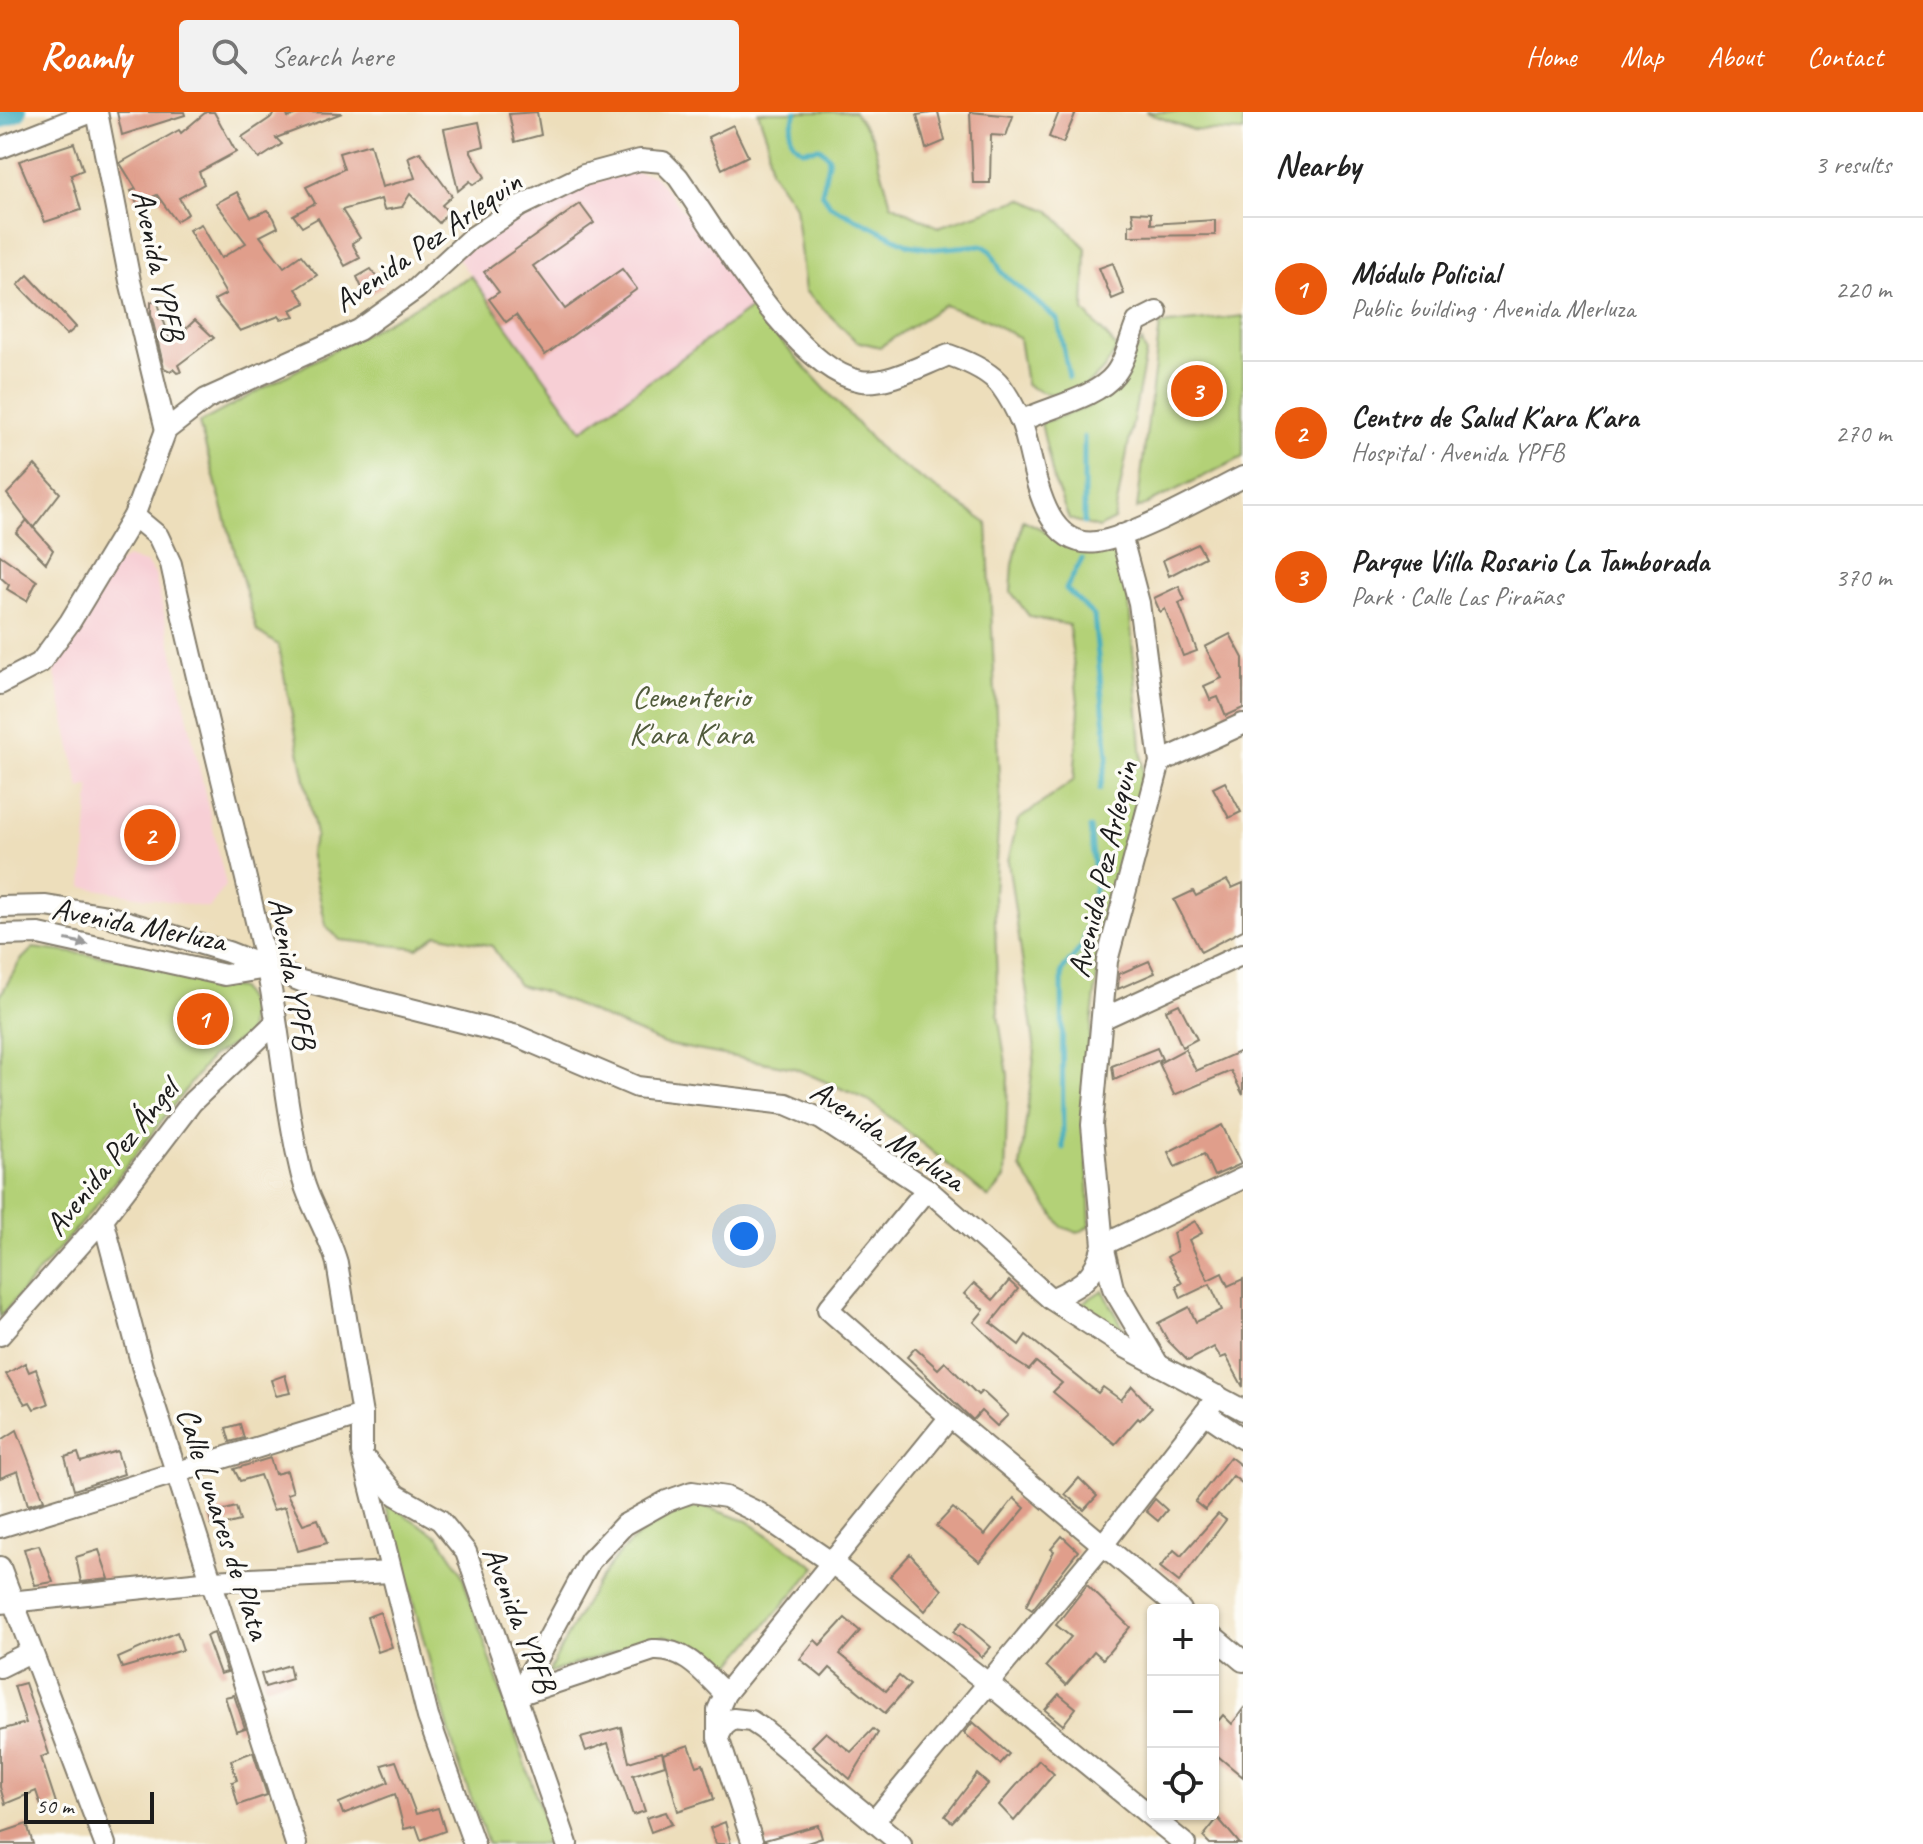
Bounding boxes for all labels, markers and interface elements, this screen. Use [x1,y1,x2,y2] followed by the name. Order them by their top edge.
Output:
[179,20,739,92] search box
[40,33,131,80] text: Roamly
[207,34,251,78] icon: search
[271,37,393,75] text: Search here
[1526,39,1576,74] text: Home
[1620,39,1663,74] text: Map
[1707,39,1763,74] text: About
[1807,39,1883,74] text: Contact
[1275,143,1361,186] text: Nearby
[1815,148,1891,181] text: 3 results
[325,161,530,322] street label: Avenida Pez Arlequin
[123,186,195,347] street label: Avenida YPFB
[1351,254,1500,292] text: Módulo Policial
[1295,273,1307,306] text: 1
[1835,273,1891,306] text: 220 m
[1351,292,1635,325] text: Public building · Avenida Merluza
[1171,361,1223,421] pin: 3
[1351,398,1639,436] text: Centro de Salud K'ara K'ara
[1295,417,1307,450] text: 2
[1835,417,1891,450] text: 270 m
[1351,436,1564,469] text: Hospital · Avenida YPFB
[1351,542,1709,580] text: Parque Villa Rosario La Tamborada
[1295,561,1307,594] text: 3
[1835,561,1891,594] text: 370 m
[1351,580,1563,613] text: Park · Calle Las Pirañas
[629,676,755,754] park label: Cementerio K'ara K'ara
[1058,756,1147,981] street label: Avenida Pez Arlequin
[124,805,176,865] pin: 2
[49,888,232,962] street label: Avenida Merluza
[259,894,326,1054] street label: Avenida YPFB
[65,936,90,949] one-way arrow
[177,989,229,1049] pin: 1
[35,1066,191,1244] street label: Avenida Pez Ángel
[803,1070,975,1202] street label: Avenida Merluza
[724,1216,764,1256] your location
[167,1402,281,1646] street label: Calle Lunares de Plata
[473,1540,567,1700] street label: Avenida YPFB
[1147,1604,1219,1820] map controls
[1147,1604,1219,1676] button: +
[1147,1676,1219,1748] button: −
[1147,1748,1219,1820] button: locate
[24,1788,154,1824] scale bar
[36,1792,73,1820] text: 50 m

